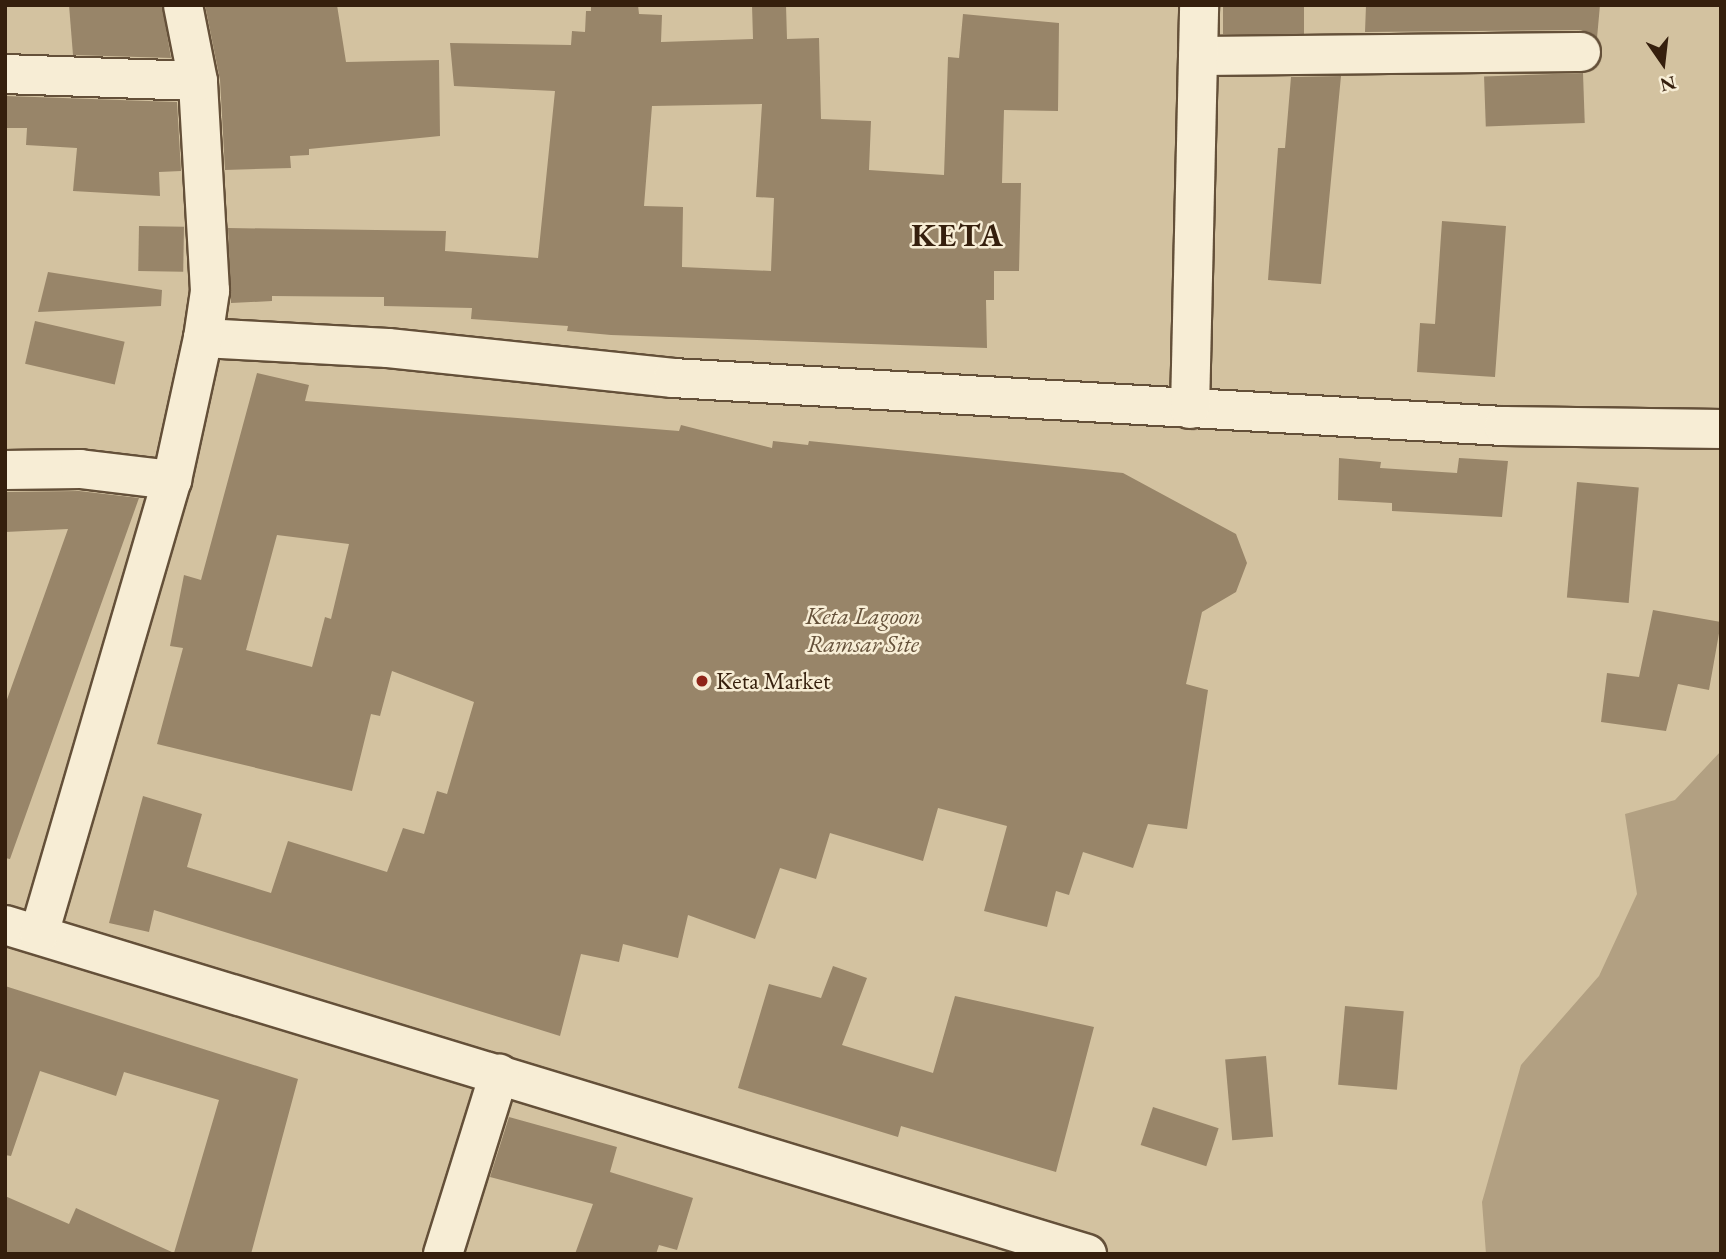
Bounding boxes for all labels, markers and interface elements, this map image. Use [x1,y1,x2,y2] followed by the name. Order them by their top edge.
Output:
[1628,28,1698,98] north arrow
[1658,70,1679,98] text: N
[912,216,1004,254] district label: KETA
[805,602,921,658] park label: Keta Lagoon Ramsar Site
[716,667,831,695] place label: Keta Market
[694,673,710,689] marker: Keta Market

